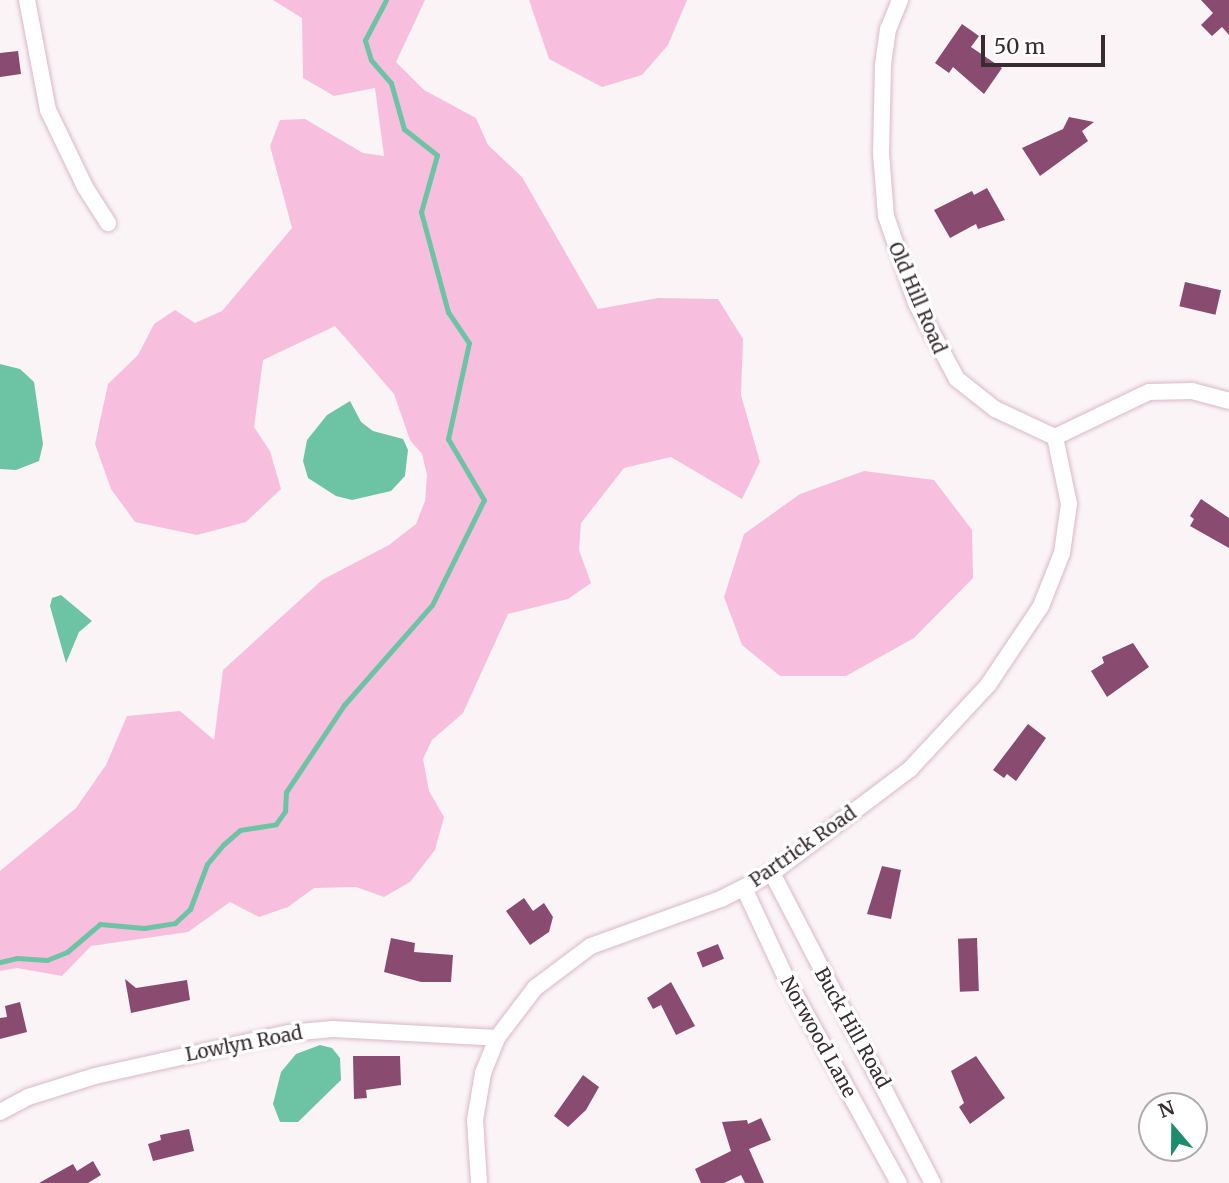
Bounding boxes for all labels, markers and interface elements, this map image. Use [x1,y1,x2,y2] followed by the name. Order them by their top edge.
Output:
[984,21,1108,65] scale bar
[994,33,1045,60] text: 50 m
[883,239,951,357] street label: Old Hill Road
[745,802,861,892] street label: Partrick Road
[810,964,894,1092] street label: Buck Hill Road
[775,973,861,1101] street label: Norwood Lane
[184,1021,304,1067] street label: Lowlyn Road
[1138,1092,1208,1162] north arrow
[1155,1095,1178,1123] text: N

